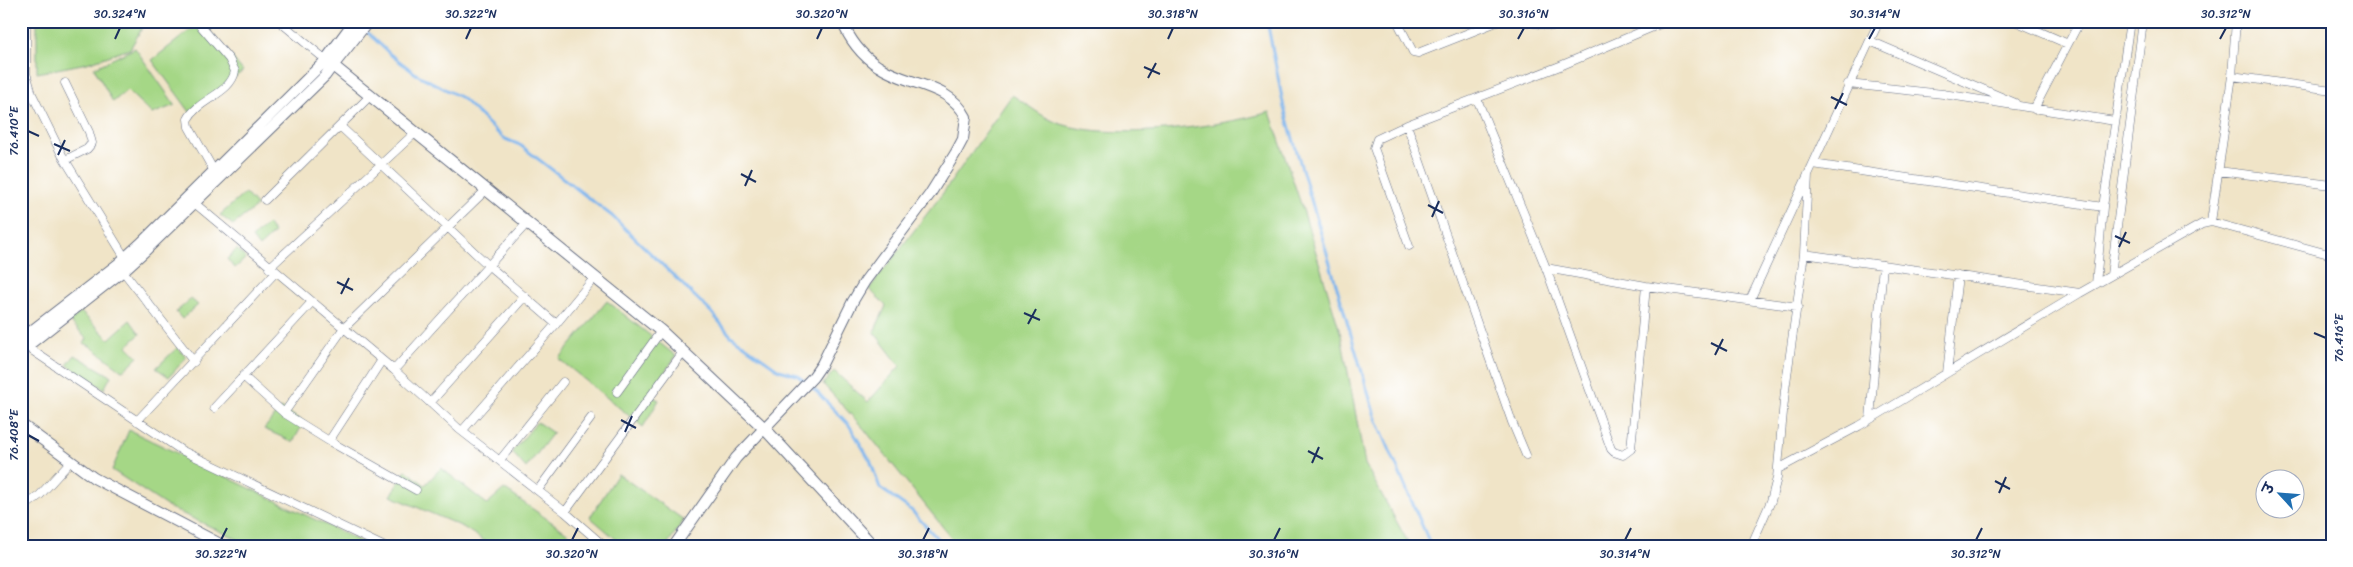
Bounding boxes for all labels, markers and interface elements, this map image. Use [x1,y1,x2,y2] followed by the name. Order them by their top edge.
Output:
[94,3,147,25] text: 30.324°N
[445,3,498,25] text: 30.322°N
[796,3,849,25] text: 30.320°N
[1148,3,1199,25] text: 30.318°N
[1499,3,1550,25] text: 30.316°N
[1850,3,1901,25] text: 30.314°N
[2201,3,2252,25] text: 30.312°N
[3,105,25,156] text: 76.410°E
[2328,312,2350,362] text: 76.416°E
[3,408,25,461] text: 76.408°E
[2256,470,2306,520] north arrow
[2255,477,2283,500] text: उ
[195,543,248,565] text: 30.322°N
[546,543,599,565] text: 30.320°N
[898,543,949,565] text: 30.318°N
[1249,543,1300,565] text: 30.316°N
[1600,543,1651,565] text: 30.314°N
[1951,543,2002,565] text: 30.312°N

